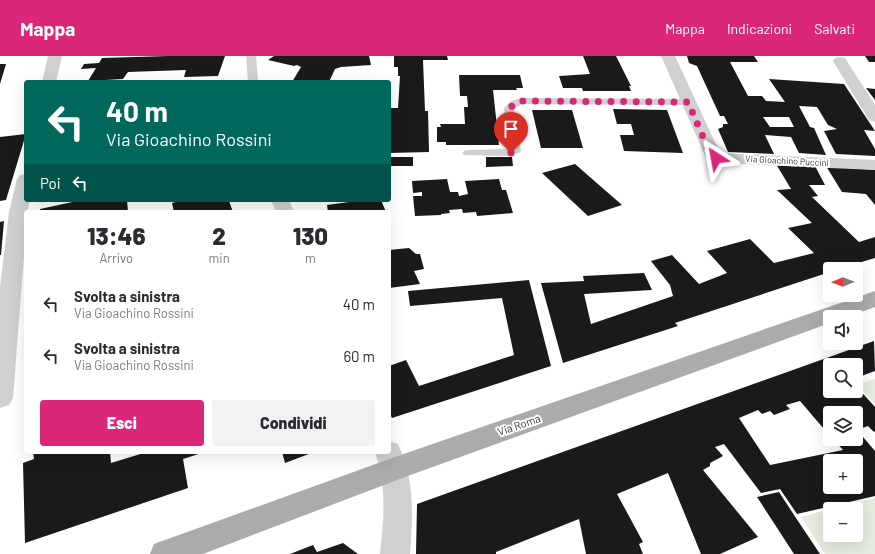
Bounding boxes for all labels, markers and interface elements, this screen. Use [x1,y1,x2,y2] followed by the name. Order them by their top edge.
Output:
[20,17,75,40] text: Mappa
[665,20,705,37] text: Mappa
[727,20,792,37] text: Indicazioni
[814,20,855,37] text: Salvati
[106,94,168,128] text: 40 m
[40,96,92,148] icon: left
[494,112,528,153] pin
[500,118,522,140] icon: arrive
[106,128,272,150] text: Via Gioachino Rossini
[695,137,737,179] position arrow
[745,153,829,168] street label: Via Gioachino Puccini
[69,172,91,194] icon: left
[40,174,61,192] text: Poi
[87,221,146,250] text: 13:46
[212,221,226,250] text: 2
[293,221,328,250] text: 130
[99,250,133,266] text: Arrivo
[209,250,230,266] text: min
[305,250,316,266] text: m
[823,262,863,302] north arrow
[823,262,863,542] map controls
[74,287,180,305] text: Svolta a sinistra
[40,293,62,315] icon: left
[343,295,375,313] text: 40 m
[74,305,194,321] text: Via Gioachino Rossini
[823,310,863,350] button: sound
[74,339,180,357] text: Svolta a sinistra
[40,345,62,367] icon: left
[343,347,375,365] text: 60 m
[74,357,194,373] text: Via Gioachino Rossini
[823,358,863,398] button: search
[40,400,204,446] button: Esci
[212,400,375,446] button: Condividi
[823,406,863,446] button: layers
[496,411,542,438] street label: Via Roma
[823,454,863,494] button: +
[823,502,863,542] button: −

